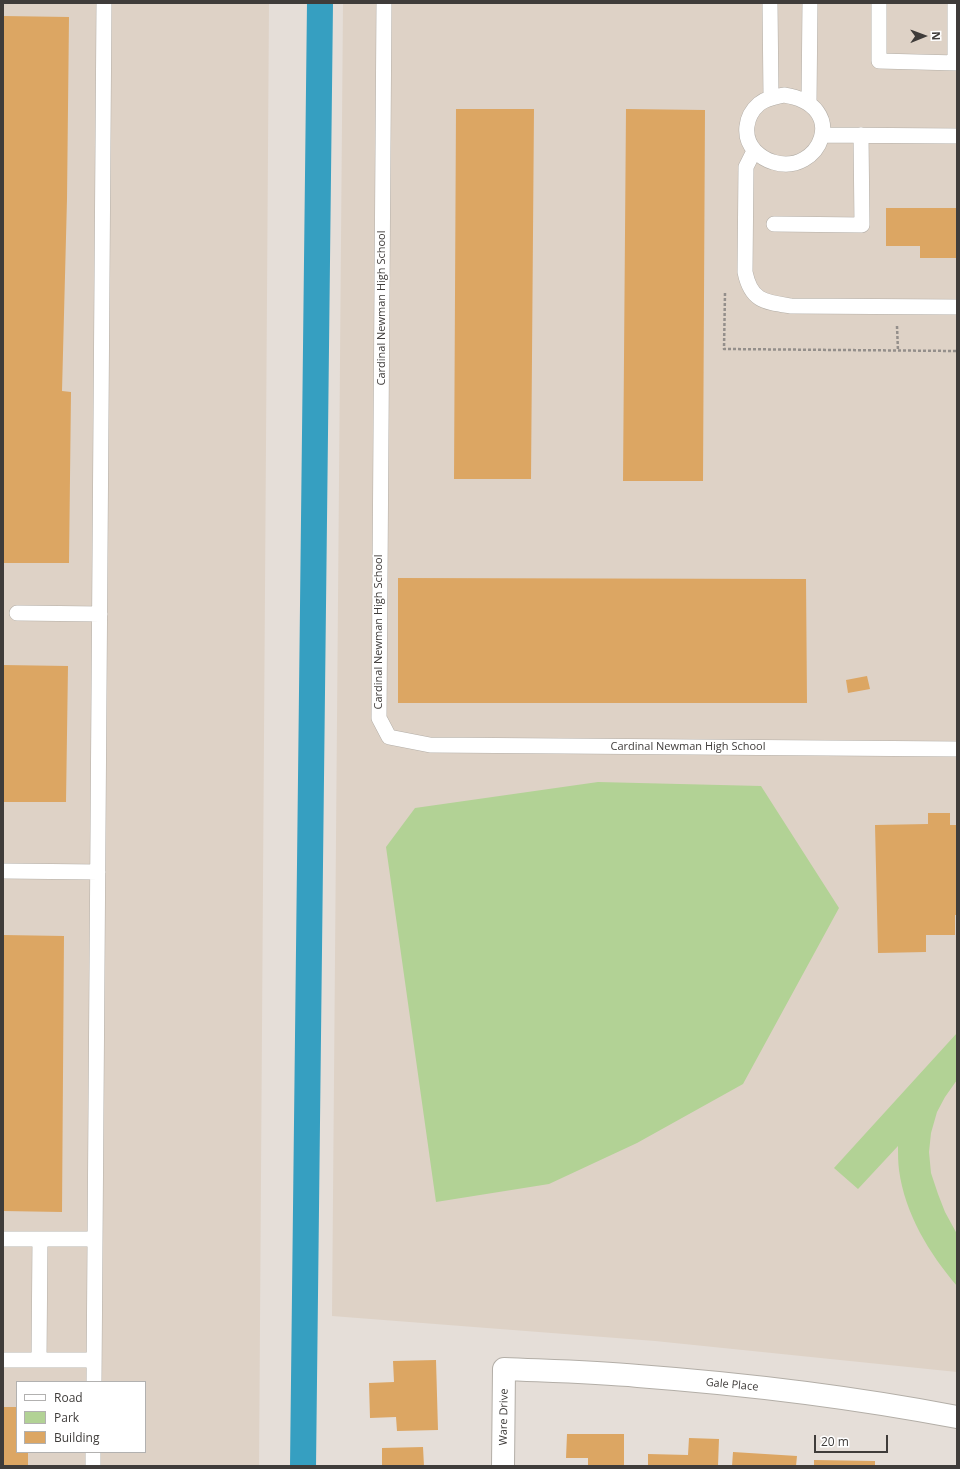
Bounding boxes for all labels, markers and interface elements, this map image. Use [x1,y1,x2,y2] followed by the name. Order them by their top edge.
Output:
[904,16,944,56] north arrow
[929,31,944,40] text: N
[375,231,389,385] street label: Cardinal Newman High School
[372,555,386,709] street label: Cardinal Newman High School
[611,740,765,754] street label: Cardinal Newman High School
[705,1376,759,1394] street label: Gale Place
[16,1381,146,1453] legend
[54,1389,83,1406] text: Road
[497,1389,511,1445] street label: Ware Drive
[54,1409,79,1426] text: Park
[816,1427,890,1453] scale bar
[54,1429,99,1446] text: Building
[821,1433,849,1450] text: 20 m

